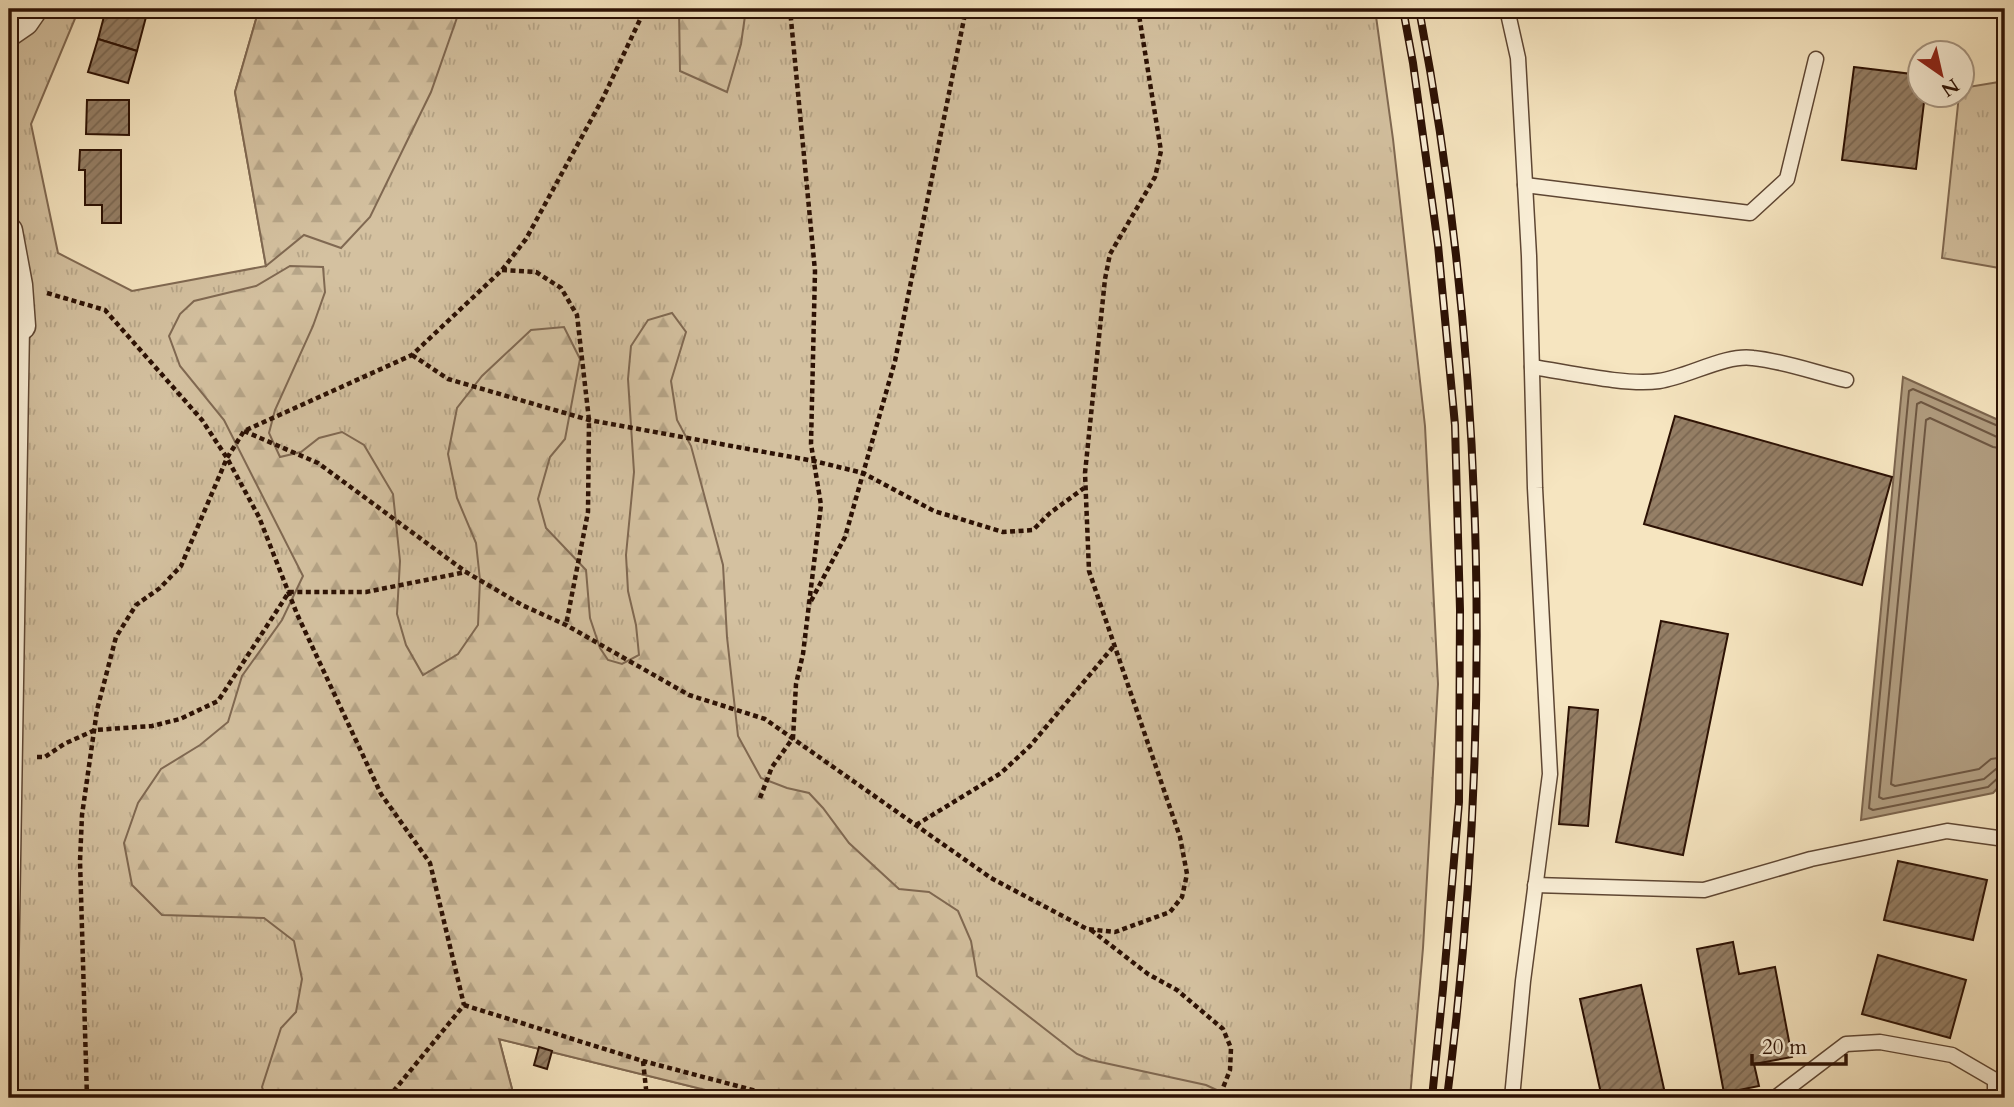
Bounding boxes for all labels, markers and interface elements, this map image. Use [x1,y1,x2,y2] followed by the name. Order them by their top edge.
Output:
[1906,38,1976,108] north arrow
[1935,72,1964,103] text: N
[1752,1023,1846,1067] scale bar
[1762,1033,1807,1062] text: 20 m

